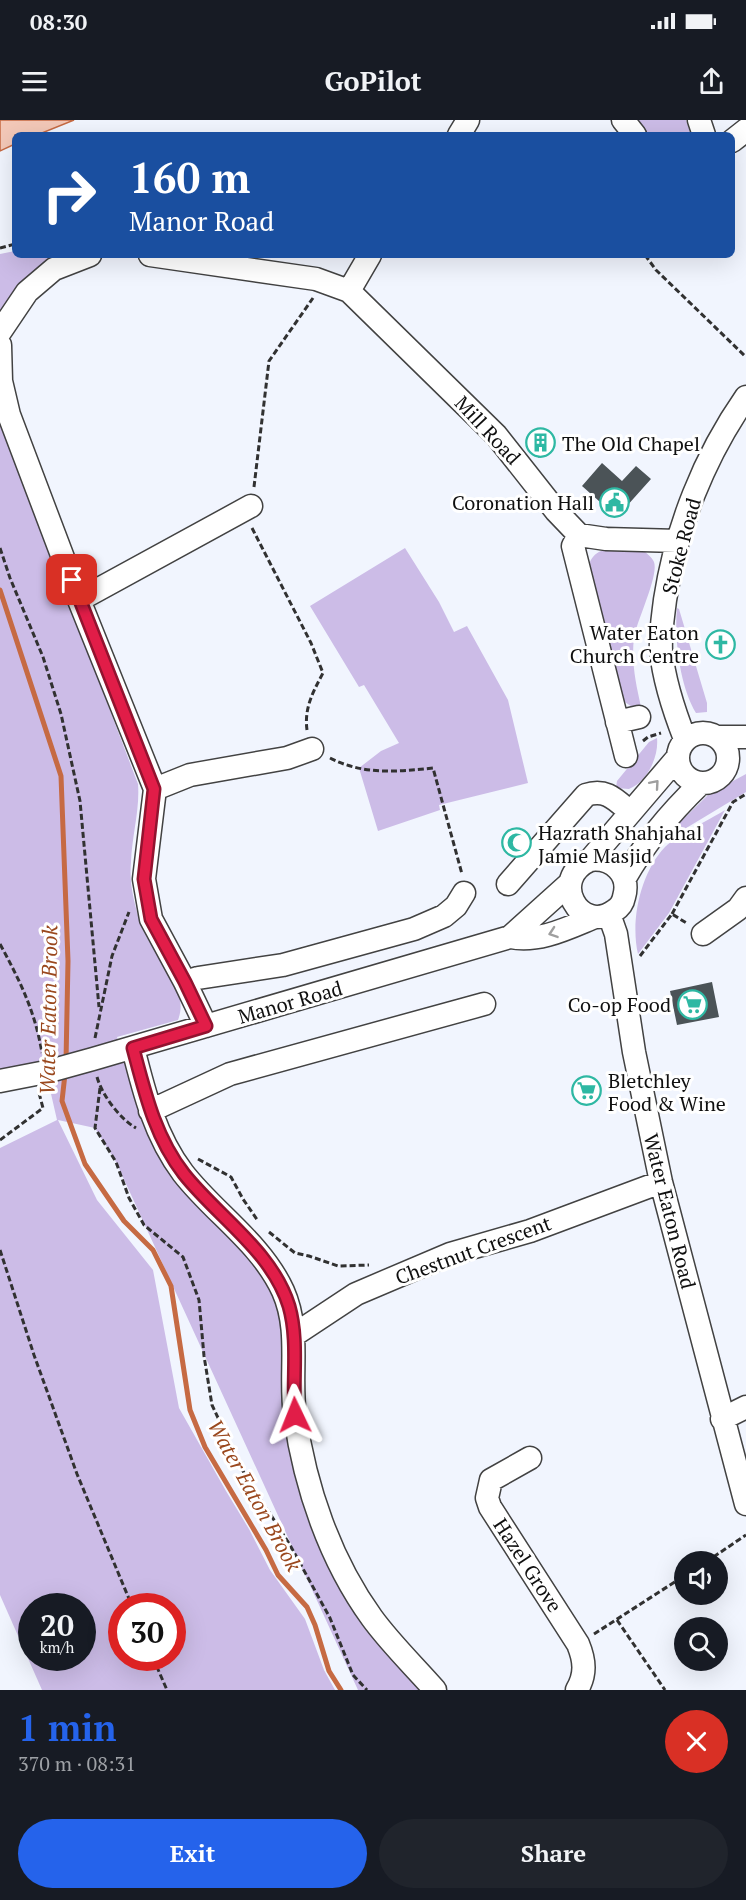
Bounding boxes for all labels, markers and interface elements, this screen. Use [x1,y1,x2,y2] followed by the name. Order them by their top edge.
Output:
[30,7,87,36] text: 08:30
[324,63,422,99] text: GoPilot
[18,65,51,98] icon: menu
[695,65,728,98] icon: share
[129,149,250,205] text: 160 m
[30,156,108,234] icon: right
[129,203,274,239] text: Manor Road
[449,390,527,470] street label: Mill Road
[525,427,557,459] building icon: The Old Chapel
[562,430,700,457] place label: The Old Chapel
[599,486,631,518] public building icon: Coronation Hall
[452,489,594,516] place label: Coronation Hall
[655,495,707,597] street label: Stoke Road
[46,554,97,605] pin
[55,563,88,596] icon: arrive
[570,619,699,669] place label: Water Eaton Church Centre
[704,628,736,660] church icon: Water Eaton Church Centre
[648,780,659,791] one-way arrow
[538,819,702,869] place label: Hazrath Shahjahal Jamie Masjid
[501,827,533,859] mosque icon: Hazrath Shahjahal Jamie Masjid
[33,924,63,1095] water label: Water Eaton Brook
[548,925,559,938] one-way arrow
[235,974,345,1030] street label: Manor Road
[676,988,708,1020] supermarket icon: Co-op Food
[568,991,671,1018] place label: Co-op Food
[608,1067,726,1117] place label: Bletchley Food & Wine
[571,1075,603,1107] supermarket icon: Bletchley Food & Wine
[638,1131,702,1291] street label: Water Eaton Road
[391,1209,555,1291] street label: Chestnut Crescent
[263,1383,327,1447] position arrow
[202,1414,309,1577] water label: Water Eaton Brook
[488,1513,568,1617] street label: Hazel Grove
[674,1551,728,1671] map controls
[674,1551,728,1605] button: sound
[108,1593,186,1671] speed limit sign: 30
[40,1605,74,1645] text: 20
[674,1617,728,1671] button: search
[40,1637,74,1657] text: km/h
[18,1704,116,1751] text: 1 min
[665,1710,728,1773] button: close
[18,1750,136,1777] text: 370 m · 08:31
[18,1819,367,1888] button: Exit
[379,1819,728,1888] button: Share

